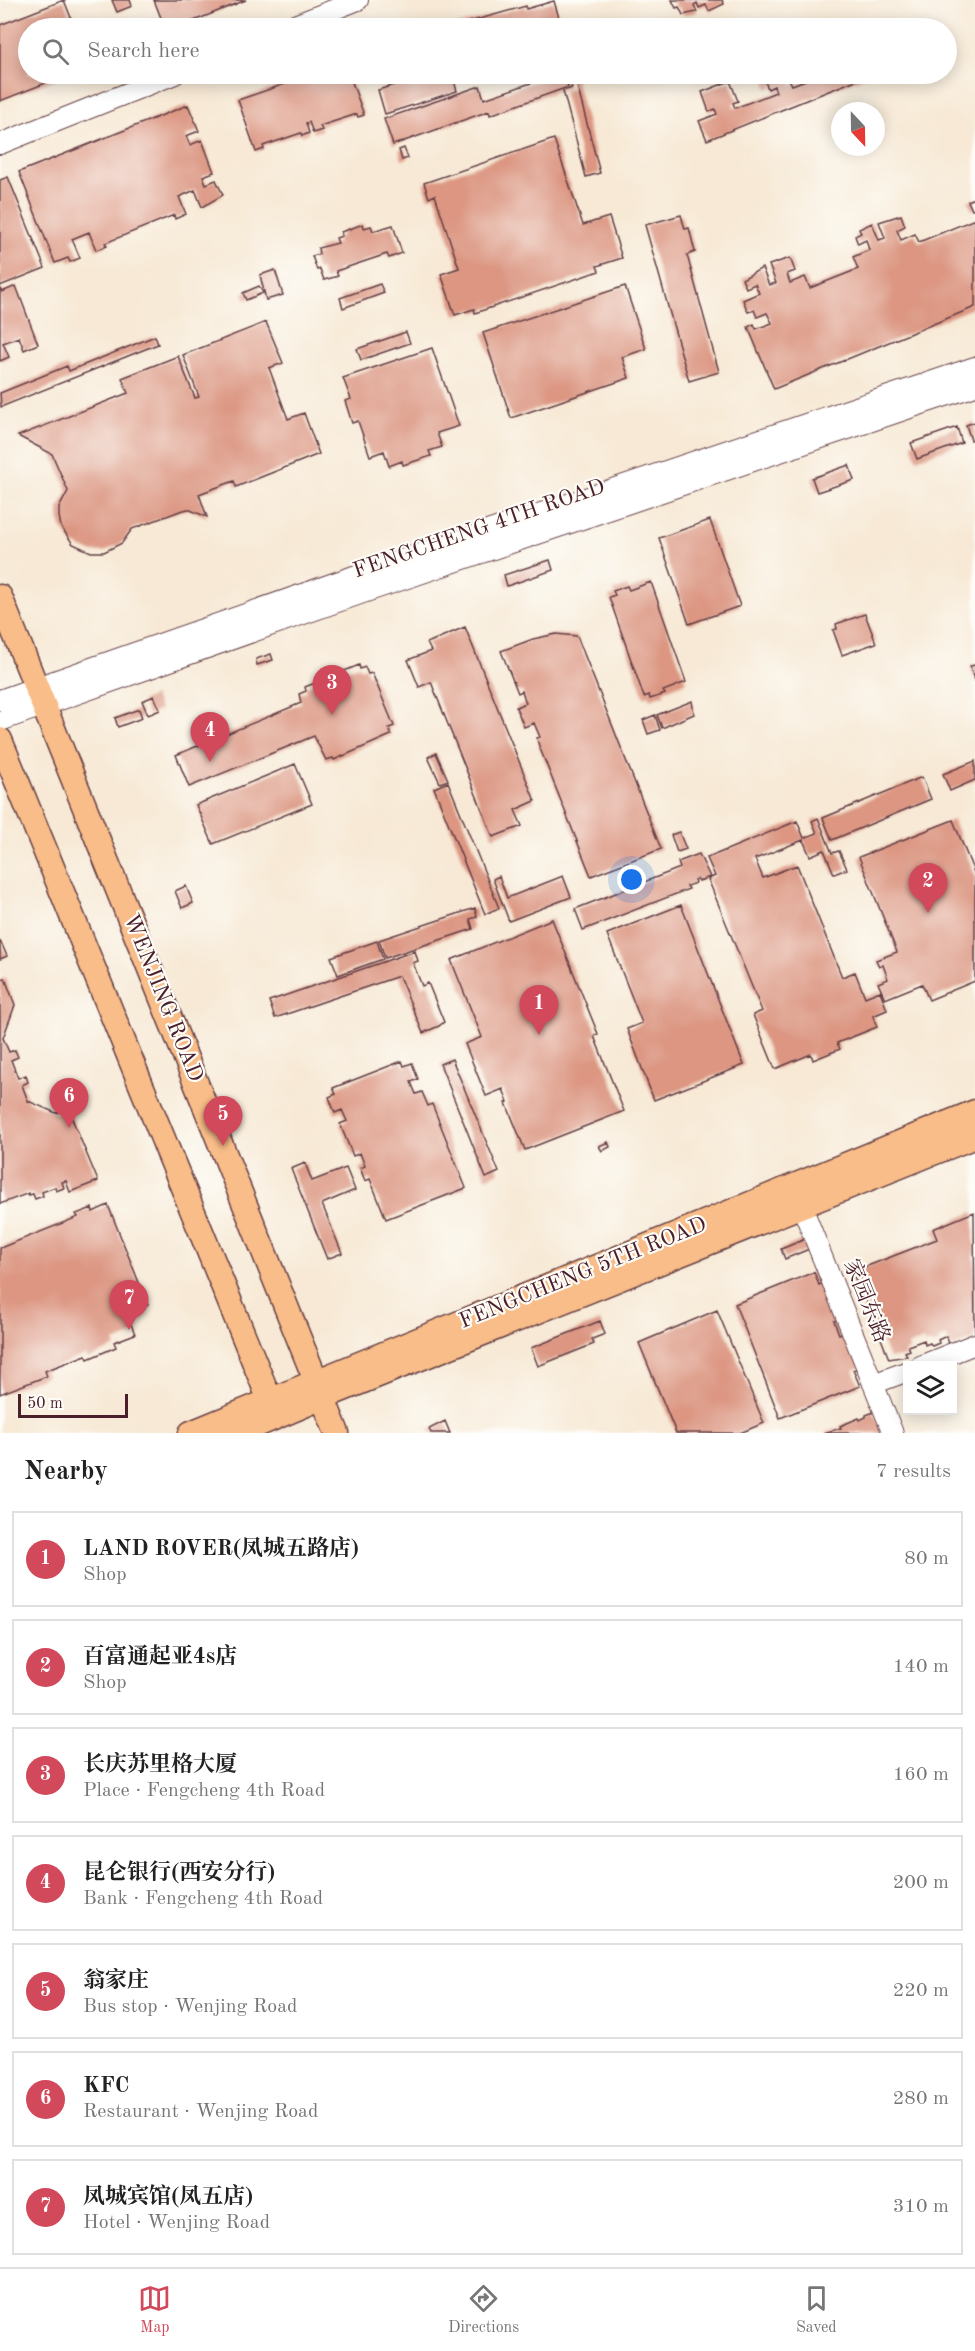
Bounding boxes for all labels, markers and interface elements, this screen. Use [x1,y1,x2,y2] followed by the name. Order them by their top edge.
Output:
[18,18,957,84] search box
[39,35,72,68] icon: search
[87,40,200,62] text: Search here
[831,102,885,156] north arrow
[350,475,608,583] street label: FENGCHENG 4TH ROAD
[312,666,352,715] pin: 3
[190,712,230,762] pin: 4
[908,864,948,913] pin: 2
[617,865,646,894] your location
[119,911,207,1085] street label: WENJING ROAD
[520,986,558,1035] pin: 1
[50,1078,88,1128] pin: 6
[204,1096,242,1146] pin: 5
[456,1213,710,1333] street label: FENGCHENG 5TH ROAD
[839,1255,895,1346] street label: 家园东路
[110,1280,148,1330] pin: 7
[903,1361,957,1415] map controls
[903,1361,957,1415] button: layers
[18,1391,128,1418] scale bar
[27,1396,63,1412] text: 50 m
[24,1459,108,1485] text: Nearby
[876,1462,951,1482] text: 7 results
[83,1538,359,1560] text: LAND ROVER(凤城五路店)
[40,1549,51,1569] text: 1
[904,1549,949,1569] text: 80 m
[83,1565,127,1585] text: Shop
[83,1646,237,1668] text: 百富通起亚4s店
[40,1657,51,1677] text: 2
[893,1657,949,1677] text: 140 m
[83,1673,127,1693] text: Shop
[83,1754,237,1776] text: 长庆苏里格大厦
[40,1765,51,1785] text: 3
[893,1765,949,1785] text: 160 m
[83,1781,325,1801] text: Place · Fengcheng 4th Road
[83,1862,275,1884] text: 昆仑银行(西安分行)
[40,1873,51,1893] text: 4
[893,1873,949,1893] text: 200 m
[83,1889,323,1909] text: Bank · Fengcheng 4th Road
[83,1970,149,1992] text: 翁家庄
[40,1981,51,2001] text: 5
[893,1981,949,2001] text: 220 m
[83,1997,298,2017] text: Bus stop · Wenjing Road
[83,2075,129,2097] text: KFC
[40,2089,51,2109] text: 6
[893,2089,949,2109] text: 280 m
[83,2102,318,2122] text: Restaurant · Wenjing Road
[83,2186,253,2208] text: 凤城宾馆(凤五店)
[40,2197,51,2217] text: 7
[893,2197,949,2217] text: 310 m
[83,2213,270,2233] text: Hotel · Wenjing Road
[138,2282,171,2338] tab: Map
[448,2282,519,2338] tab: Directions
[796,2282,837,2338] tab: Saved

